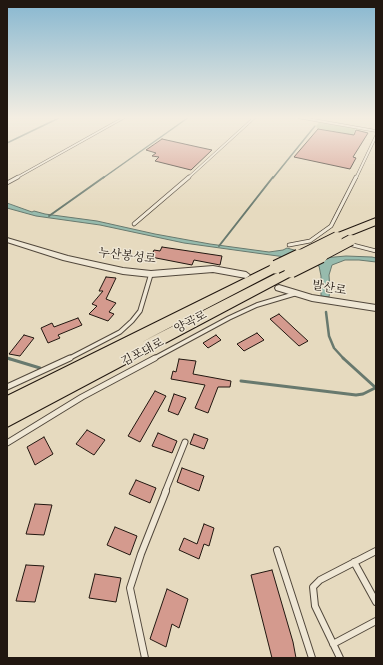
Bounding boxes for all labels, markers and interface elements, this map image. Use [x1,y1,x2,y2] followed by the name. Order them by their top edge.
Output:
[97,246,157,268] street label: 누산봉성로
[311,279,347,299] street label: 발산로
[172,308,210,338] street label: 양곡로
[119,336,167,370] street label: 김포대로

